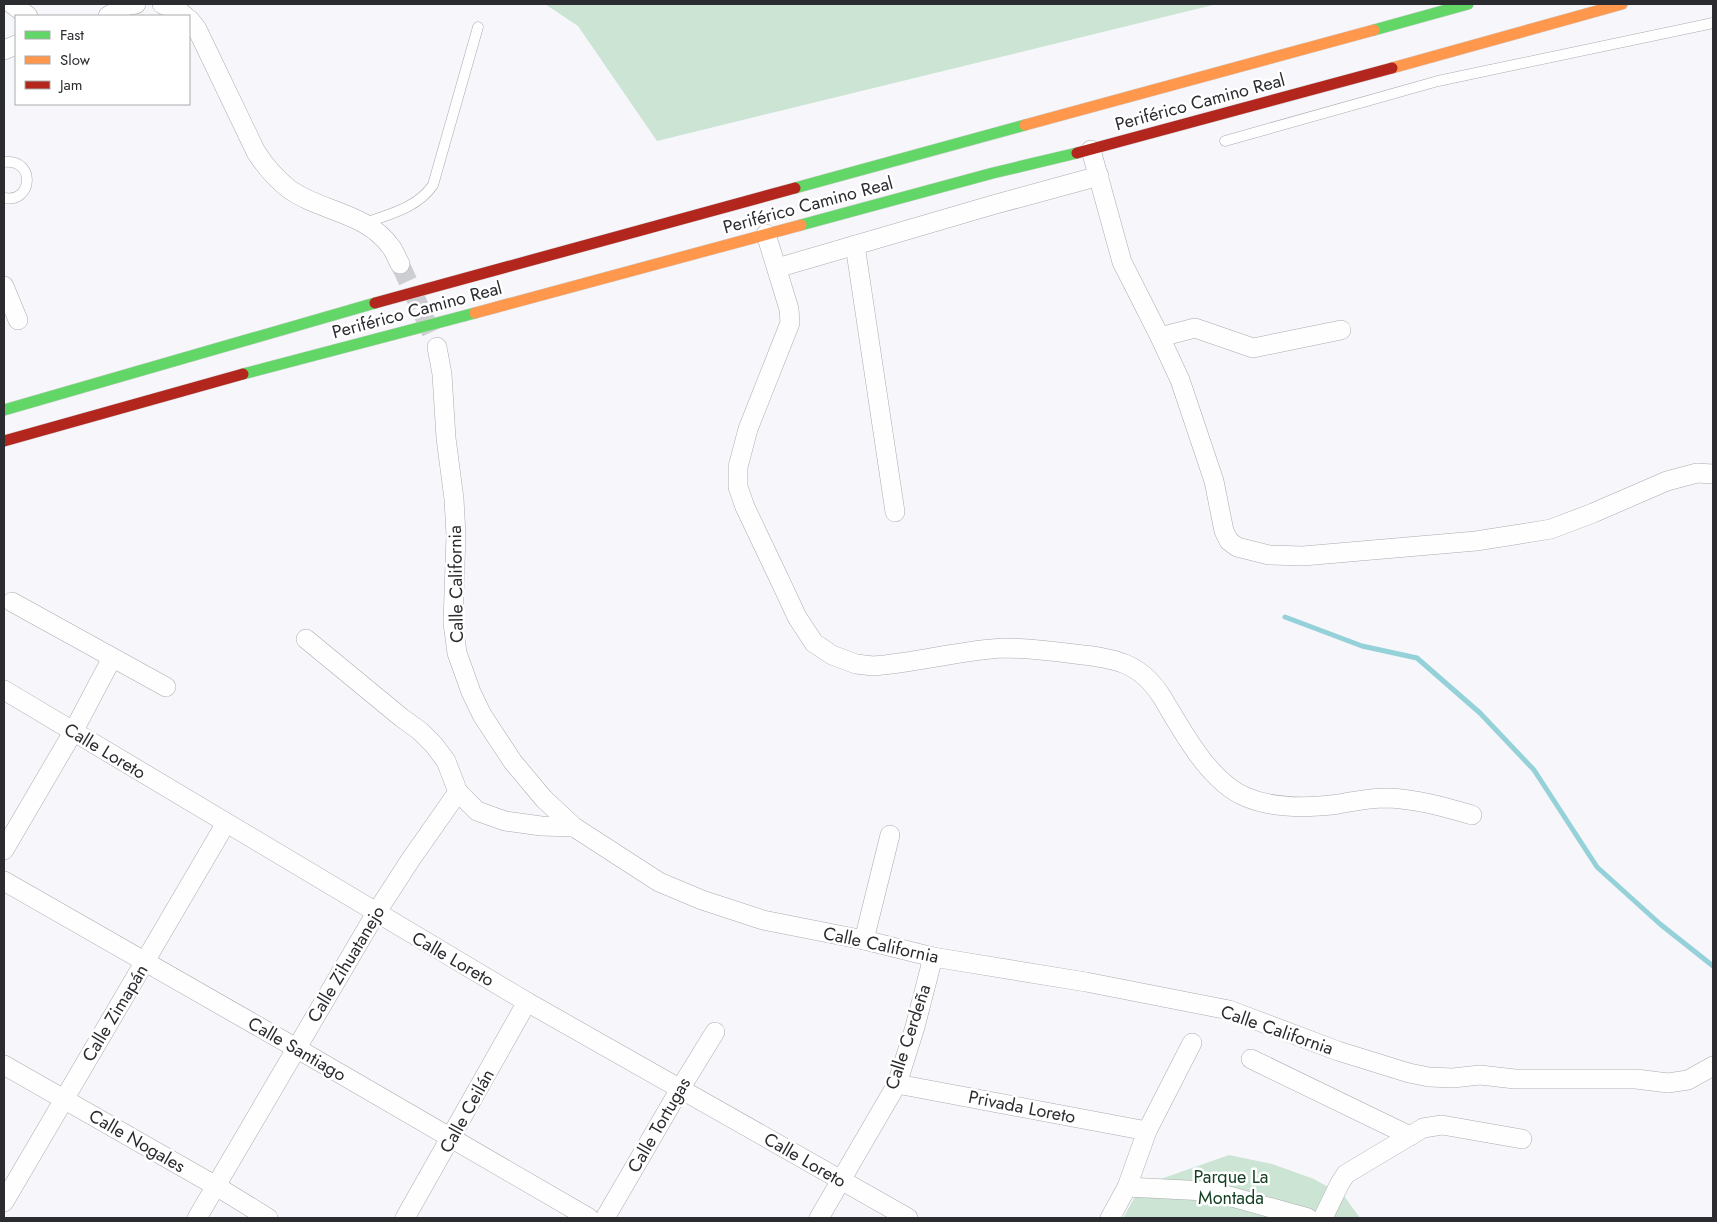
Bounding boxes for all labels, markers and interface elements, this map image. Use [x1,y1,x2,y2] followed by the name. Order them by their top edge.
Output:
[15,15,190,105] legend
[60,24,84,46] text: Fast
[60,49,91,71] text: Slow
[1112,67,1288,137] street label: Periférico Camino Real
[58,74,83,96] text: Jam
[720,170,896,240] street label: Periférico Camino Real
[329,275,505,345] street label: Periférico Camino Real
[442,525,470,643] street label: Calle California
[59,716,151,786] street label: Calle Loreto
[301,901,391,1027] street label: Calle Zihuatanejo
[821,920,941,970] street label: Calle California
[407,925,499,993] street label: Calle Loreto
[76,959,154,1067] street label: Calle Zimapán
[879,981,937,1093] street label: Calle Cerdeña
[1217,999,1337,1061] street label: Calle California
[243,1010,351,1088] street label: Calle Santiago
[433,1064,501,1158] street label: Calle Ceilán
[621,1072,697,1178] street label: Calle Tortugas
[966,1084,1078,1130] street label: Privada Loreto
[84,1103,190,1179] street label: Calle Nogales
[759,1126,851,1194] street label: Calle Loreto
[1193,1164,1269,1211] park label: Parque La Montada

